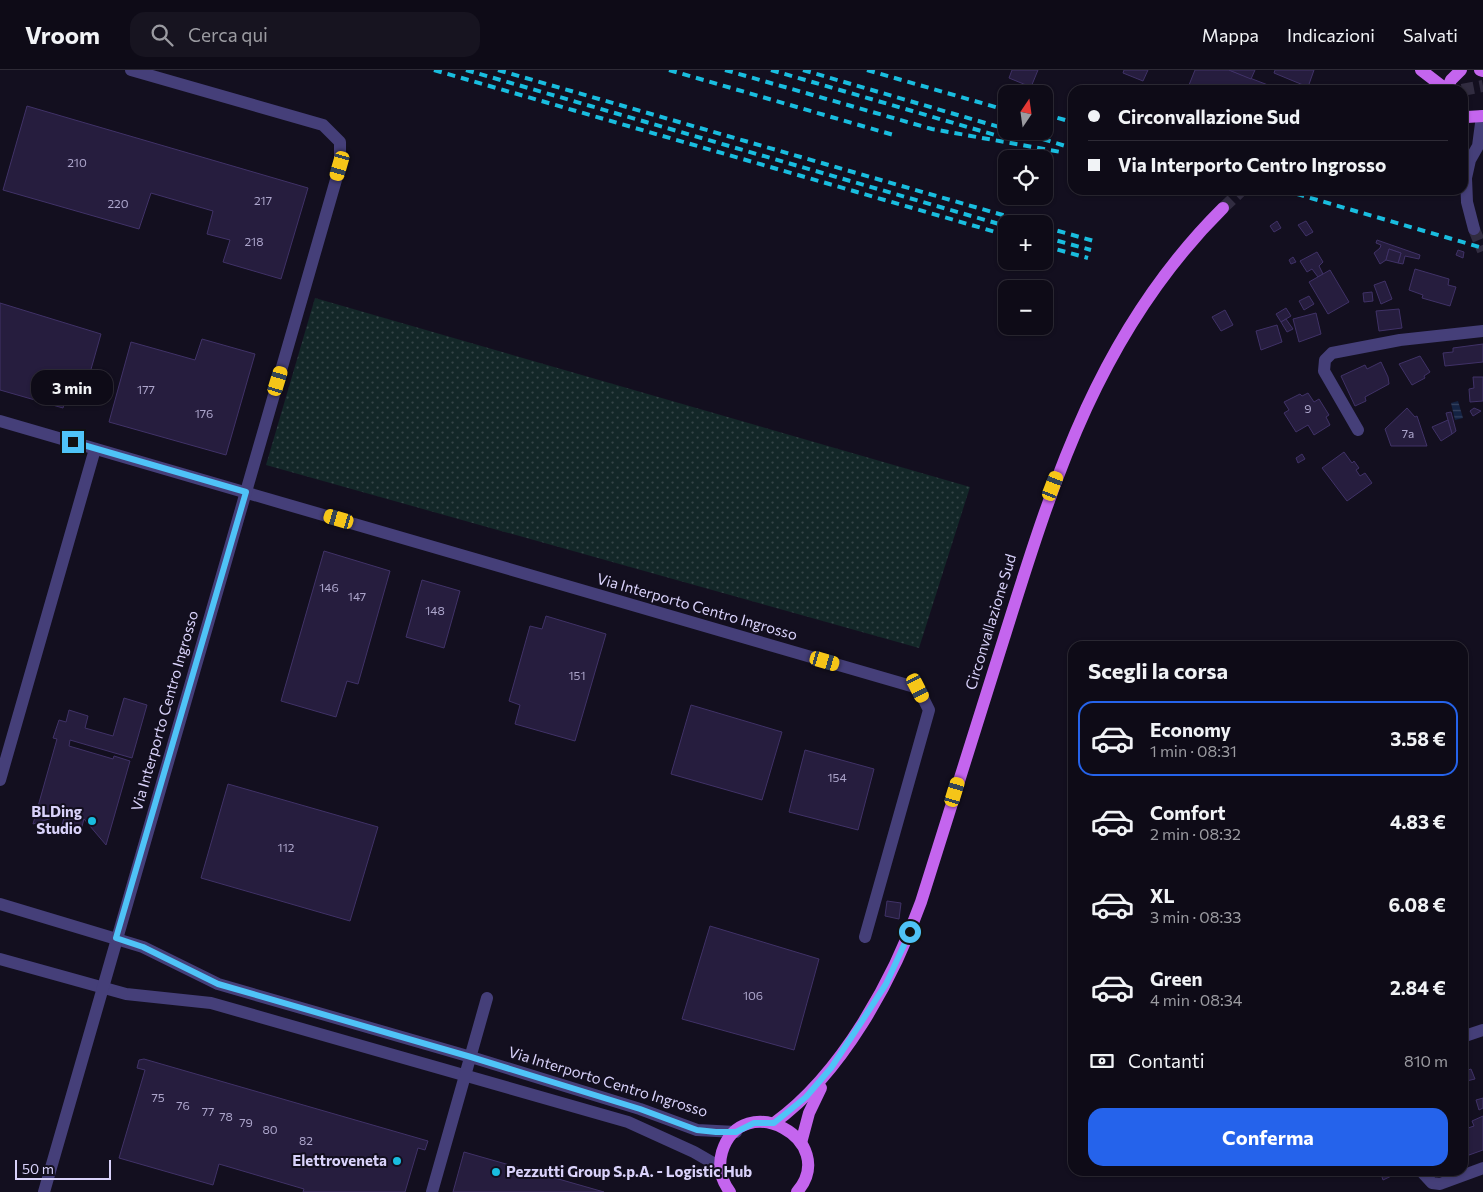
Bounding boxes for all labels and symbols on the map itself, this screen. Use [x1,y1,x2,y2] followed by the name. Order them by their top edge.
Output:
[998,85,1052,140] north arrow
[328,150,351,182] car
[67,155,87,169] house number: 210
[254,193,272,207] house number: 217
[107,196,129,210] house number: 220
[244,234,264,248] house number: 218
[266,364,289,398] car
[32,370,114,404] callout: 3 min
[137,382,155,396] house number: 177
[1304,401,1312,415] house number: 9
[195,406,213,420] house number: 176
[1402,426,1414,440] house number: 7a
[62,431,84,453] route end
[1040,469,1065,503] car
[322,508,355,530] car
[961,552,1019,692] street label: Circonvallazione Sud
[595,569,800,643] street label: Via Interporto Centro Ingrosso
[319,580,339,594] house number: 146
[348,589,366,603] house number: 147
[425,603,445,617] house number: 148
[127,608,201,813] street label: Via Interporto Centro Ingrosso
[808,650,841,672] car
[568,668,586,682] house number: 151
[904,671,931,705] car
[827,770,847,784] house number: 154
[943,775,966,809] car
[31,802,82,837] place label: BLDing Studio
[86,815,98,827] marker: BLDing Studio
[278,840,295,854] house number: 112
[899,921,921,943] route start
[743,988,763,1002] house number: 106
[506,1042,710,1120] street label: Via Interporto Centro Ingrosso
[151,1090,165,1104] house number: 75
[176,1098,190,1112] house number: 76
[202,1104,214,1118] house number: 77
[219,1109,233,1123] house number: 78
[239,1115,253,1129] house number: 79
[262,1122,278,1136] house number: 80
[299,1133,313,1147] house number: 82
[292,1151,387,1169] place label: Elettroveneta
[391,1155,403,1167] marker: Elettroveneta
[15,1157,111,1180] scale bar
[506,1162,752,1180] place label: Pezzutti Group S.p.A. - Logistic Hub
[490,1166,502,1178] marker: Pezzutti Group S.p.A. - Logistic Hub

